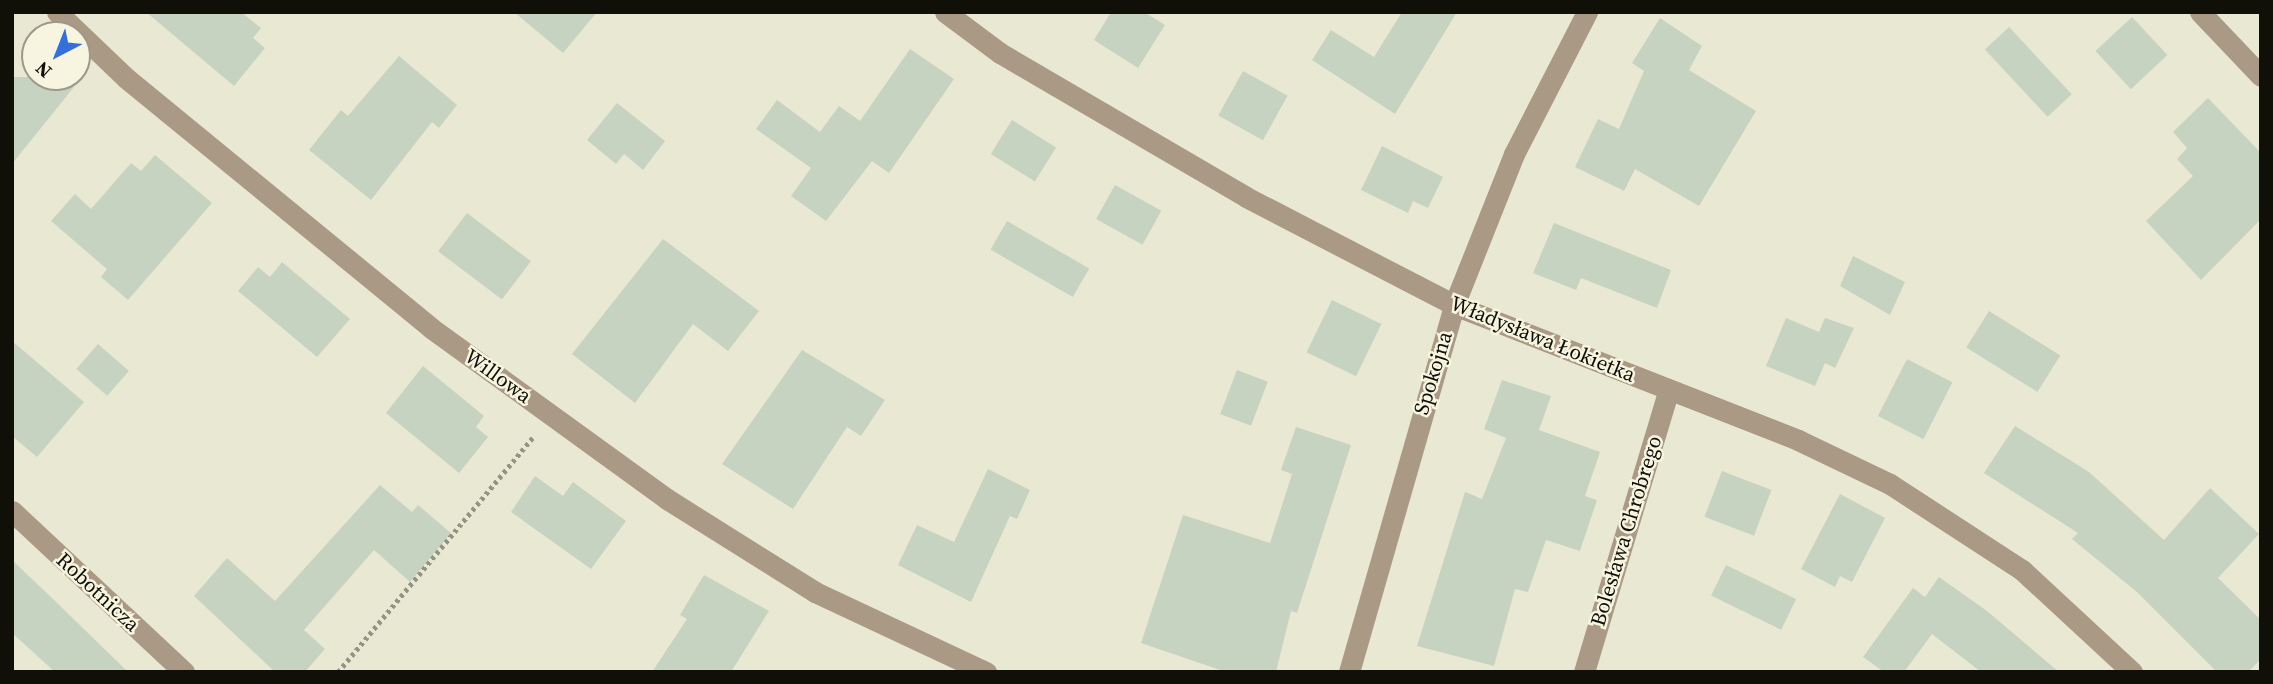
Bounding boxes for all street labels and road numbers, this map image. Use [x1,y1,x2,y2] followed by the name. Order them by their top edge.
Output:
[1447,290,1639,388] street label: Władysława Łokietka
[1408,328,1458,418] street label: Spokojna
[460,343,536,409] street label: Willowa
[1585,433,1667,629] street label: Bolesława Chrobrego
[51,547,145,637] street label: Robotnicza

